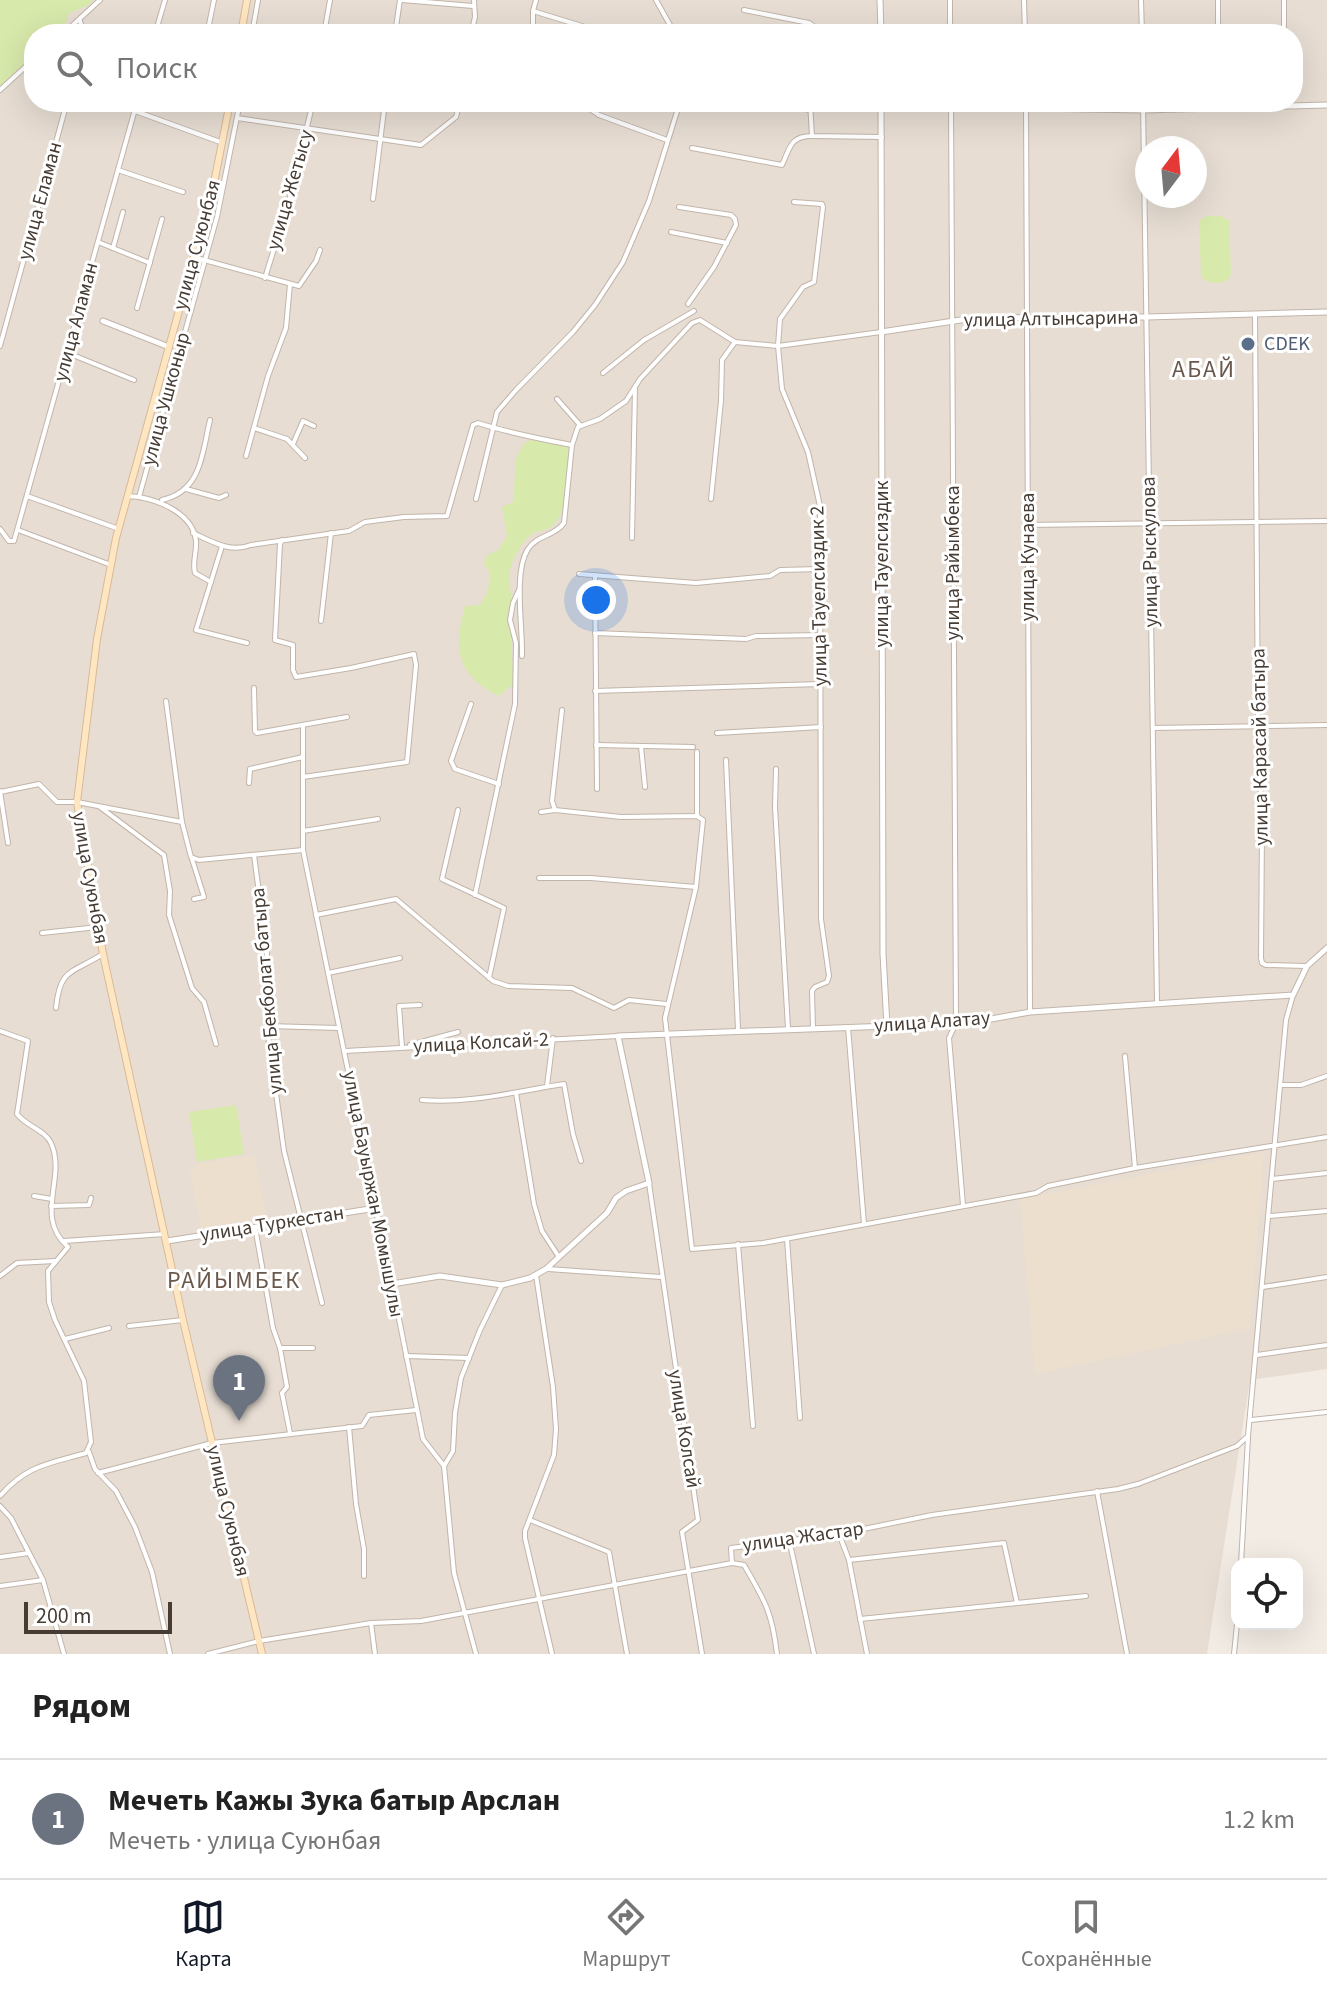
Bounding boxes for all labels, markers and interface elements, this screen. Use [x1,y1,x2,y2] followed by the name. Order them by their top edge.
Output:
[24,24,1303,112] search box
[52,46,96,90] icon: search
[116,47,197,90] text: Поиск
[259,126,321,253] street label: улица Жетысу
[1135,136,1207,208] north arrow
[11,139,69,263] street label: улица Еламан
[166,177,228,313] street label: улица Суюнбая
[47,259,105,385] street label: улица Аламан
[963,303,1139,335] street label: улица Алтынсарина
[135,329,197,469] street label: улица Ушконыр
[1264,330,1310,358] place label: CDEK
[1239,335,1257,353] marker: CDEK
[1172,352,1236,387] district label: АБАЙ
[1135,476,1165,628] street label: улица Рыскулова
[868,480,896,647] street label: улица Тауелсиздик
[939,486,967,641] street label: улица Райымбека
[1014,493,1042,621] street label: улица Кунаева
[803,505,835,687] street label: улица Тауелсиздик 2
[576,580,616,620] your location
[1244,648,1276,846] street label: улица Карасай батыра
[65,810,115,946] street label: улица Суюнбая
[244,887,290,1095] street label: улица Бекболат батыра
[873,1004,992,1040] street label: улица Алатау
[412,1025,550,1061] street label: улица Колсай-2
[335,1068,411,1320] street label: улица Бауыржан Момышулы
[198,1199,346,1249] street label: улица Туркестан
[167,1263,301,1298] district label: РАЙЫМБЕК
[213,1355,265,1421] pin: 1
[661,1368,707,1490] street label: улица Колсай
[199,1443,257,1579] street label: улица Суюнбая
[741,1515,865,1559] street label: улица Жастар
[1231,1558,1303,1630] map controls
[1231,1558,1303,1630] button: locate
[24,1598,172,1634] scale bar
[36,1600,91,1632] text: 200 m
[32,1682,131,1731] text: Рядом
[108,1779,560,1822] text: Мечеть Кажы Зука батыр Арслан
[51,1801,65,1838] text: 1
[1223,1801,1295,1838] text: 1.2 km
[108,1822,382,1859] text: Мечеть · улица Суюнбая
[175,1895,232,1975] tab: Карта
[582,1895,671,1975] tab: Маршрут
[1021,1895,1152,1975] tab: Сохранённые

